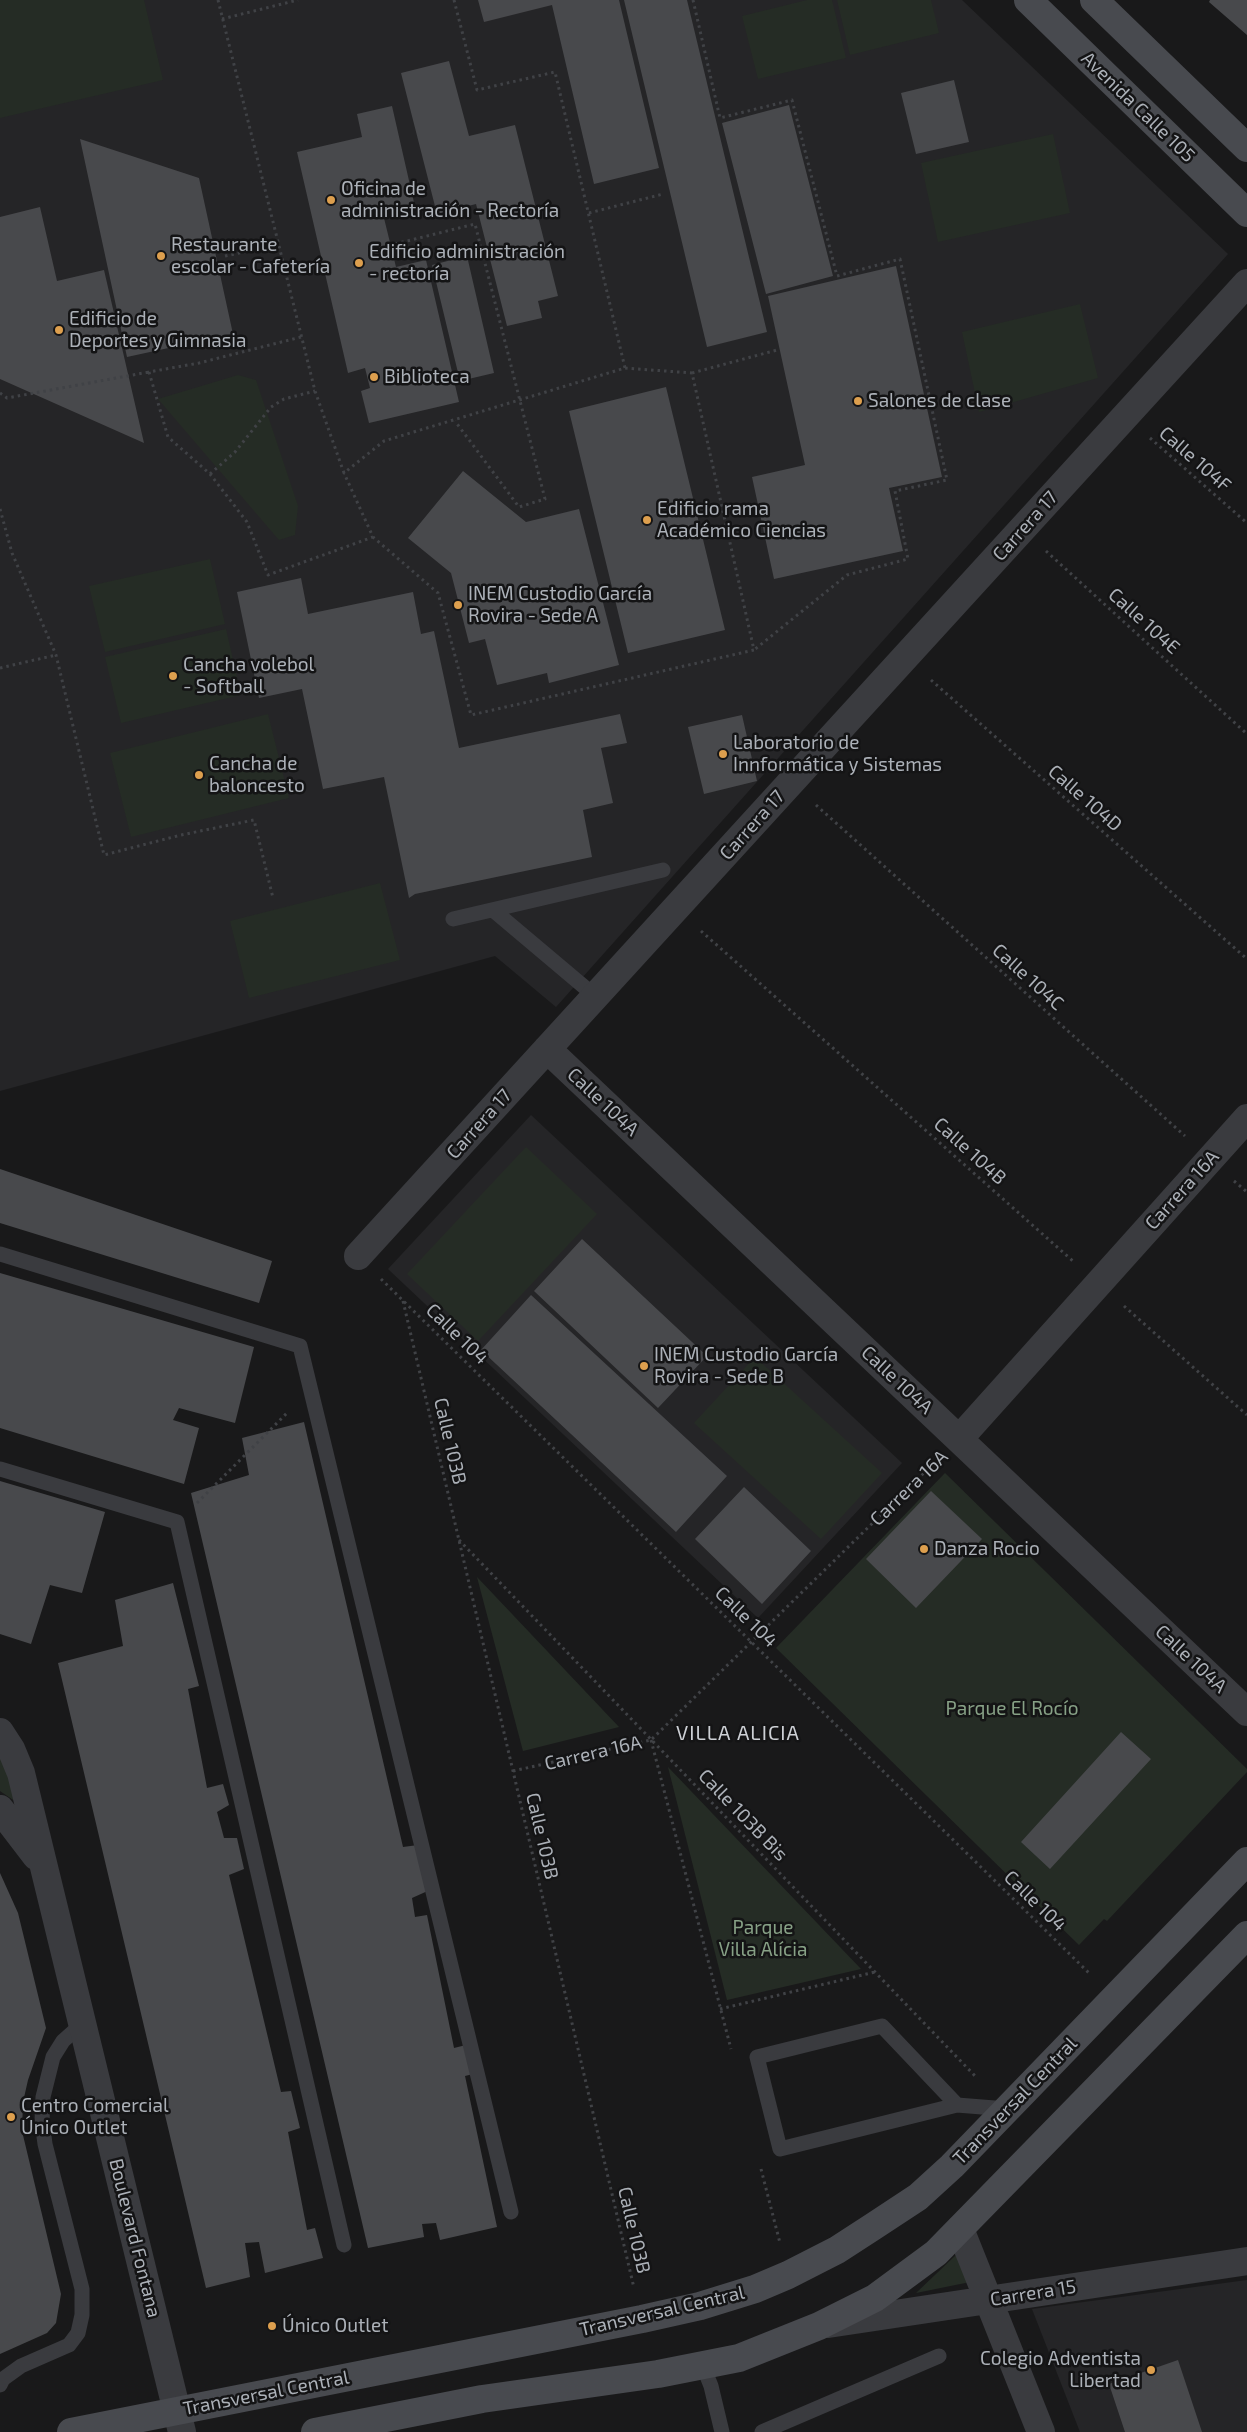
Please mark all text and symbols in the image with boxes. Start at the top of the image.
street label: Avenida Calle 105 [1076,47,1200,167]
place label: Oficina de administración - Rectoría [341,178,559,222]
marker: Oficina de administración - Rectoría [325,194,337,206]
place label: Restaurante escolar - Cafetería [171,234,330,278]
place label: Edificio administración - rectoría [369,241,565,285]
marker: Restaurante escolar - Cafetería [155,250,167,262]
marker: Edificio administración - rectoría [353,257,365,269]
place label: Edificio de Deportes y Gimnasia [69,308,246,352]
marker: Edificio de Deportes y Gimnasia [53,324,65,336]
place label: Biblioteca [384,366,470,388]
marker: Biblioteca [368,371,380,383]
place label: Salones de clase [868,390,1011,412]
marker: Salones de clase [852,395,864,407]
street label: Calle 104F [1154,422,1236,496]
street label: Carrera 17 [988,486,1062,566]
place label: Edificio rama Académico Ciencias [657,498,826,542]
marker: Edificio rama Académico Ciencias [641,514,653,526]
place label: INEM Custodio García Rovira - Sede A [468,583,652,627]
street label: Calle 104E [1104,583,1184,659]
marker: INEM Custodio García Rovira - Sede A [452,599,464,611]
place label: Cancha volebol - Softball [183,654,314,698]
marker: Cancha volebol - Softball [167,670,179,682]
place label: Laboratorio de Innformática y Sistemas [733,732,942,776]
marker: Laboratorio de Innformática y Sistemas [717,748,729,760]
place label: Cancha de baloncesto [209,753,305,797]
street label: Calle 104D [1043,760,1127,836]
marker: Cancha de baloncesto [193,769,205,781]
street label: Carrera 17 [715,785,789,865]
street label: Calle 104C [987,939,1069,1015]
street label: Calle 104A [562,1063,644,1141]
street label: Carrera 17 [442,1084,516,1164]
street label: Calle 104B [929,1113,1011,1189]
street label: Carrera 16A [1140,1146,1224,1234]
street label: Calle 104 [421,1299,493,1369]
street label: Calle 104A [856,1341,938,1419]
place label: INEM Custodio García Rovira - Sede B [654,1344,838,1388]
marker: INEM Custodio García Rovira - Sede B [638,1360,650,1372]
street label: Calle 103B [429,1395,471,1487]
street label: Carrera 16A [865,1445,953,1531]
place label: Danza Rocio [934,1538,1040,1560]
marker: Danza Rocio [918,1543,930,1555]
street label: Calle 104 [710,1582,782,1652]
street label: Calle 104A [1150,1620,1232,1698]
park label: Parque El Rocío [946,1698,1078,1720]
district label: VILLA ALICIA [675,1721,801,1745]
street label: Carrera 16A [542,1731,644,1775]
street label: Calle 103B Bis [694,1764,792,1866]
street label: Calle 103B [521,1790,563,1882]
street label: Calle 104 [999,1866,1071,1936]
park label: Parque Villa Alícia [719,1917,807,1961]
street label: Transversal Central [948,2032,1082,2170]
place label: Centro Comercial Único Outlet [21,2095,169,2139]
marker: Centro Comercial Único Outlet [5,2111,17,2123]
street label: Boulevard Fontana [104,2156,166,2320]
street label: Calle 103B [613,2184,655,2276]
street label: Carrera 15 [989,2275,1077,2311]
street label: Transversal Central [577,2281,747,2341]
place label: Único Outlet [282,2315,388,2337]
marker: Único Outlet [266,2320,278,2332]
place label: Colegio Adventista Libertad [980,2348,1141,2392]
marker: Colegio Adventista Libertad [1145,2364,1157,2376]
street label: Transversal Central [181,2366,351,2420]

